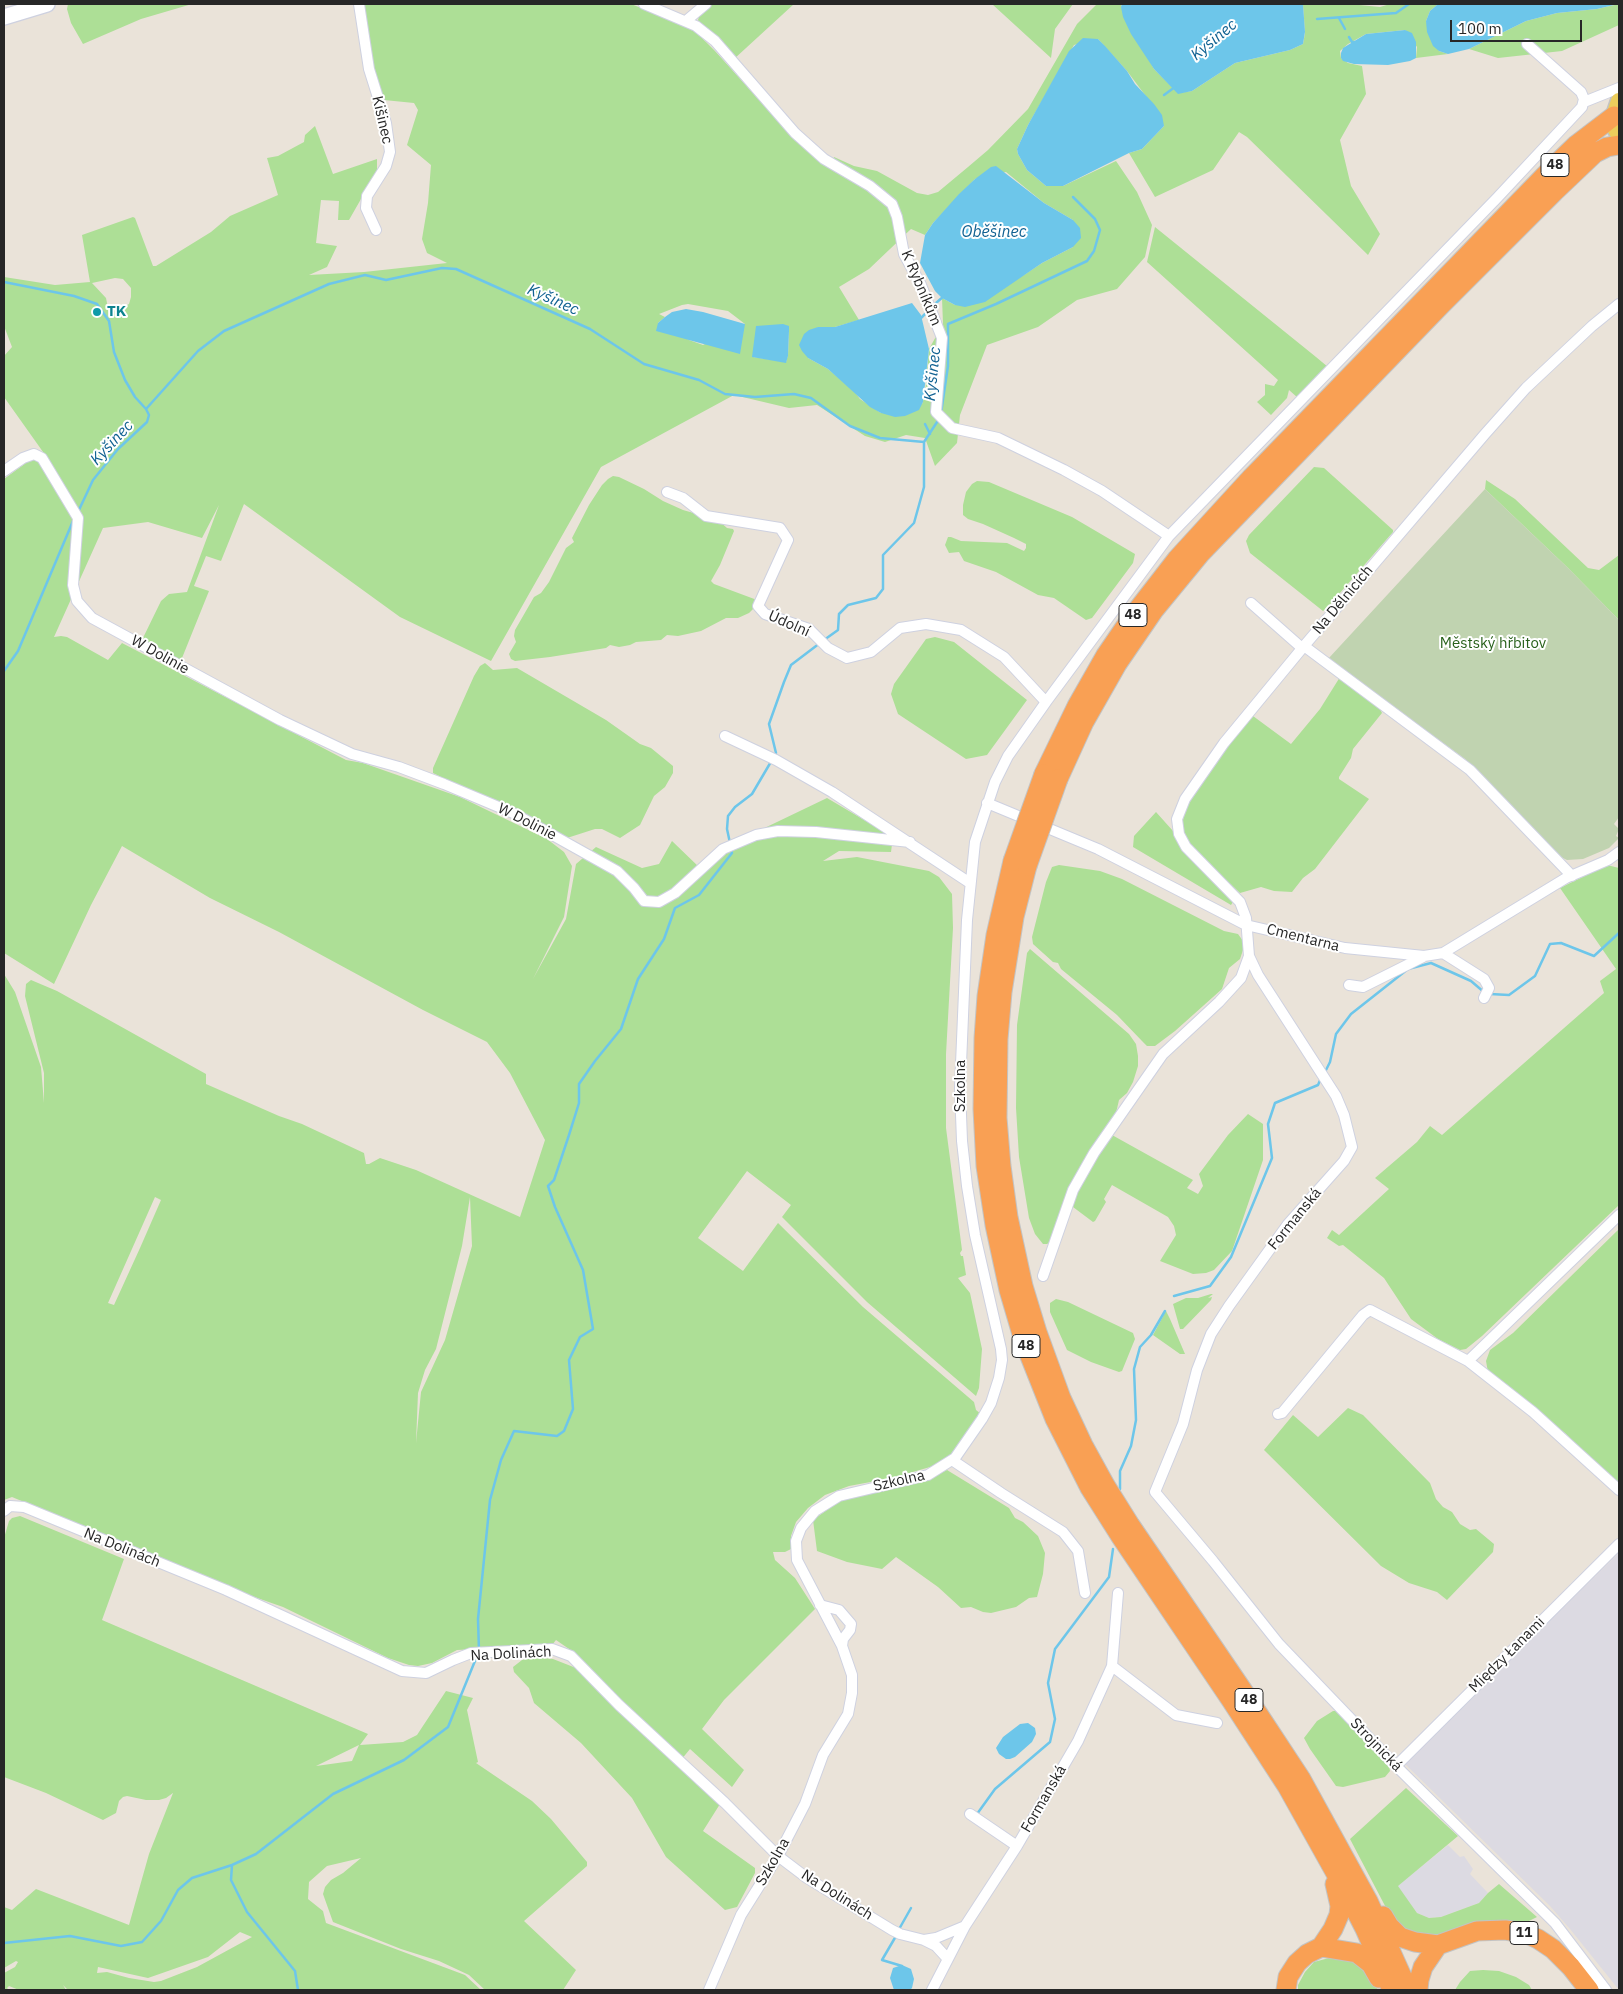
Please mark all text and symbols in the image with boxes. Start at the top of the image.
scale bar [1453,10,1586,42]
water label: Kyšinec [1187,15,1241,65]
text: 100 m [1458,19,1502,38]
street label: Kišinec [368,94,396,146]
road number: 48 [1541,154,1569,176]
water label: Oběšinec [962,222,1026,242]
street label: K Rybníkům [897,247,945,329]
water label: Kyšinec [524,280,582,320]
place label: TK [107,303,126,321]
marker: TK [91,306,103,318]
water label: Kyšinec [921,346,945,402]
water label: Kyšinec [86,417,138,469]
street label: Na Dělnicích [1309,562,1377,638]
road number: 48 [1119,604,1147,626]
street label: Údolní [765,607,813,641]
street label: W Dolinie [128,632,192,678]
park label: Městský hřbitov [1440,635,1546,653]
street label: W Dolinie [495,800,559,844]
street label: Cmentarna [1265,920,1341,956]
street label: Szkolna [952,1060,970,1112]
street label: Formanská [1265,1184,1325,1254]
road number: 48 [1012,1334,1040,1358]
street label: Szkolna [871,1466,927,1496]
street label: Na Dolinách [81,1524,163,1572]
street label: Między Łanami [1465,1613,1549,1697]
street label: Na Dolinách [470,1643,552,1665]
road number: 48 [1235,1688,1263,1712]
street label: Strojnická [1346,1715,1406,1775]
street label: Formanská [1018,1762,1070,1836]
street label: Szkolna [752,1835,794,1889]
street label: Na Dolinách [798,1866,876,1924]
road number: 11 [1510,1922,1538,1945]

